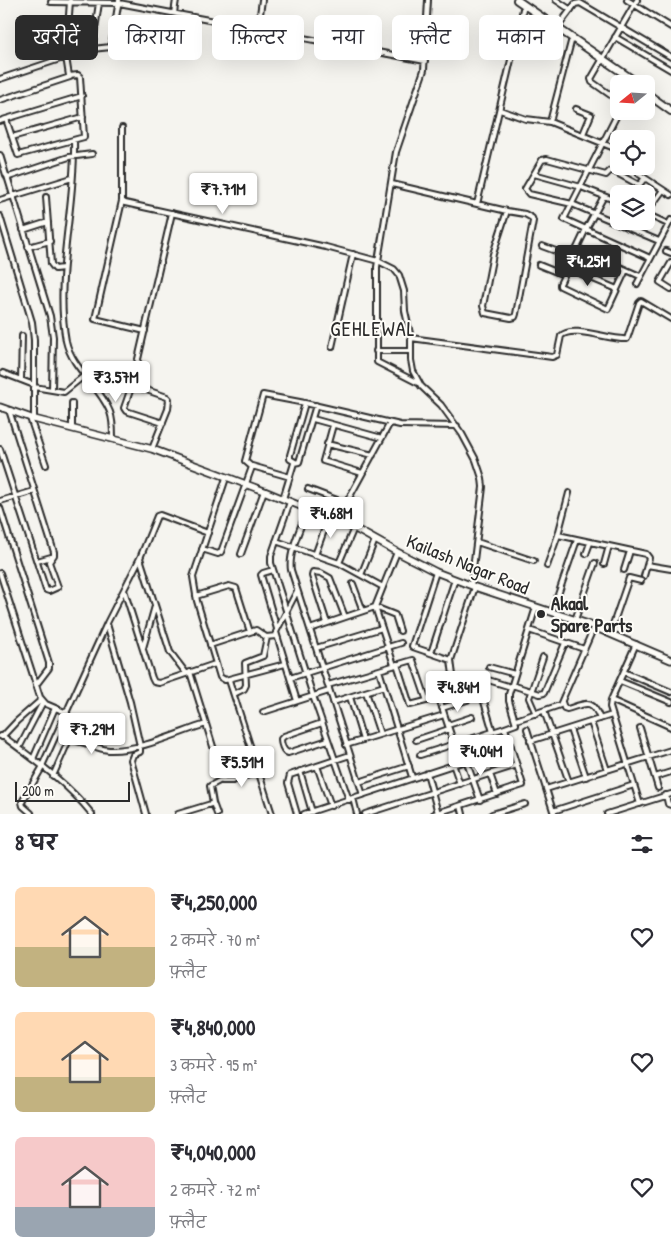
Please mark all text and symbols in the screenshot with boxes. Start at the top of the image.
chip: खरीदें [15,15,98,60]
chip: किराया [108,15,202,60]
chip: फ़िल्टर [212,15,304,60]
chip: नया [314,15,382,60]
chip: फ़्लैट [392,15,469,60]
chip: मकान [479,15,563,60]
north arrow [610,75,655,120]
map controls [610,75,655,230]
button: locate [610,130,655,175]
pin: ₹7.71M [182,172,264,215]
text: ₹7.71M [200,178,246,200]
button: layers [610,185,655,230]
pin: ₹4.25M [547,244,629,287]
text: ₹4.25M [566,250,610,272]
district label: GEHLEWAL [330,314,416,343]
pin: ₹3.57M [75,360,157,403]
text: ₹3.57M [93,366,139,388]
pin: ₹4.68M [290,496,372,539]
text: ₹4.68M [309,502,353,524]
street label: Kailash Nagar Road [403,528,534,601]
place label: Akaal Spare Parts [551,590,633,639]
marker: Akaal Spare Parts [535,608,547,620]
pin: ₹4.84M [417,670,499,713]
text: ₹4.84M [437,676,479,698]
pin: ₹7.29M [51,712,133,755]
text: ₹7.29M [69,718,115,740]
pin: ₹4.04M [440,734,522,777]
text: ₹4.04M [459,740,503,762]
pin: ₹5.51M [201,746,283,788]
text: ₹5.51M [220,751,264,773]
scale bar [15,779,130,802]
text: 200 m [22,781,54,800]
text: 8 घर [15,828,57,857]
icon: filters [628,830,656,858]
text: ₹4,250,000 [170,888,257,917]
icon: home [55,907,115,967]
icon: heart [628,923,656,951]
text: 2 कमरे · 70 m² [170,929,260,951]
text: फ़्लैट [170,961,206,983]
text: ₹4,840,000 [170,1013,255,1042]
icon: home [55,1032,115,1092]
icon: heart [628,1048,656,1076]
text: 3 कमरे · 95 m² [170,1054,257,1076]
text: फ़्लैट [170,1086,206,1108]
text: ₹4,040,000 [170,1138,256,1167]
icon: home [55,1157,115,1217]
icon: heart [628,1173,656,1201]
text: 2 कमरे · 72 m² [170,1179,260,1201]
text: फ़्लैट [170,1211,206,1233]

